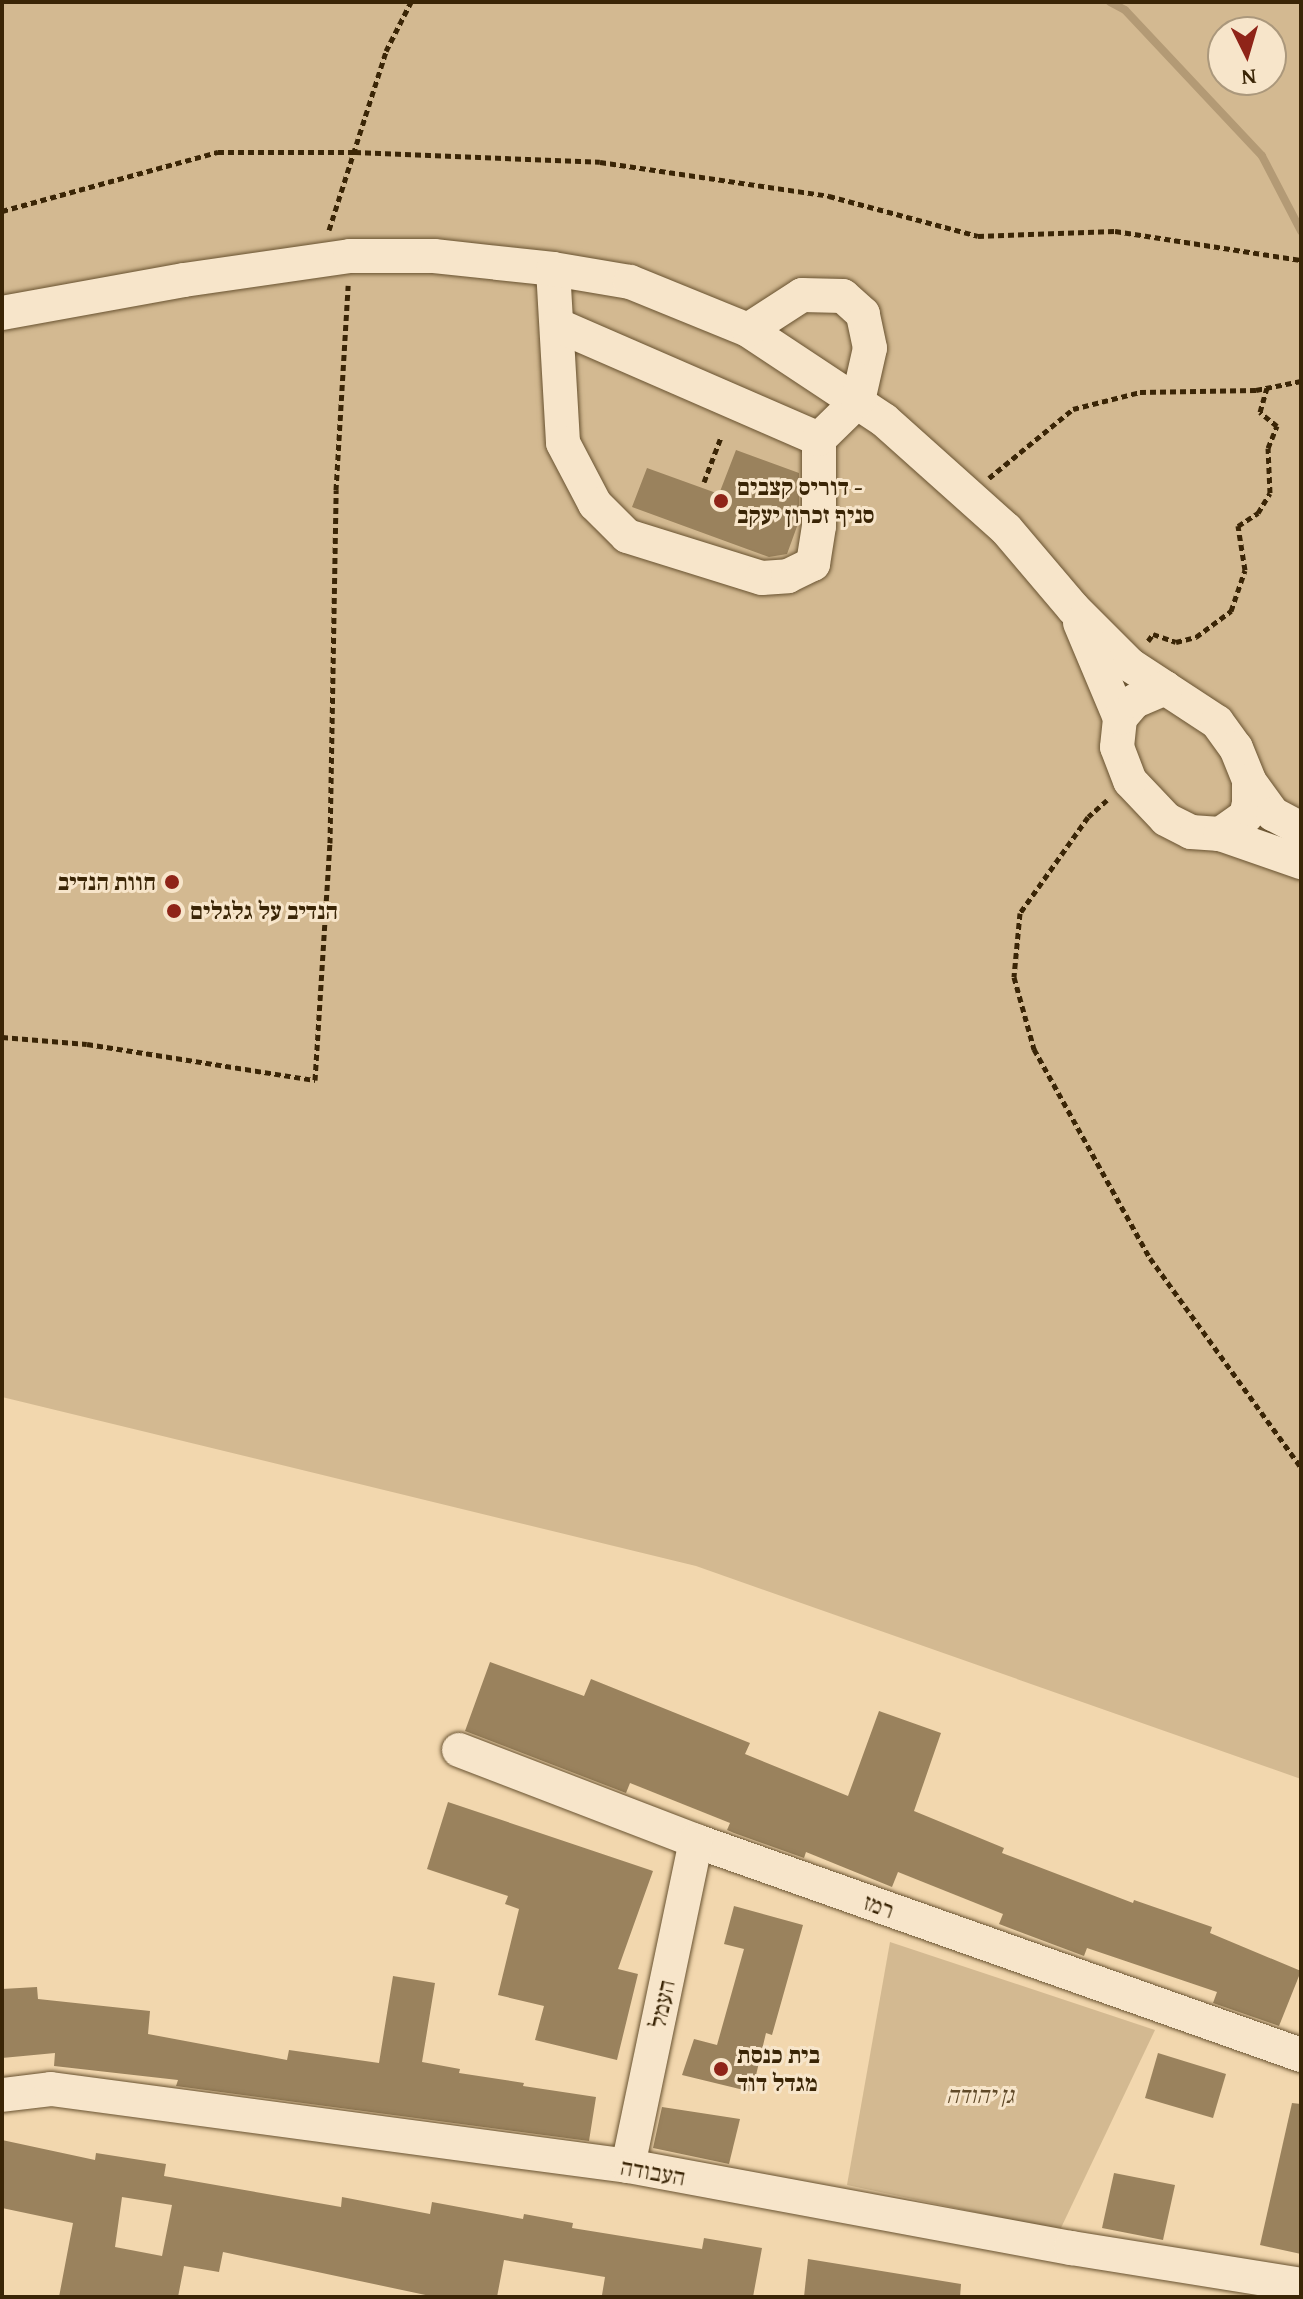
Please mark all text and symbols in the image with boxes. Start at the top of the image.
north arrow [1207,16,1287,96]
text: N [1240,61,1258,94]
place label: דוריס קצבים - סניף זכרון יעקב [737,473,875,529]
marker: דוריס קצבים - סניף זכרון יעקב [712,492,730,510]
place label: חוות הנדיב [58,868,156,896]
marker: חוות הנדיב [163,873,181,891]
place label: הנדיב על גלגלים [190,897,338,925]
marker: הנדיב על גלגלים [165,902,183,920]
street label: רמז [860,1887,898,1925]
street label: העמל [643,1977,681,2031]
place label: בית כנסת מגדל דוד [737,2041,820,2097]
marker: בית כנסת מגדל דוד [712,2060,730,2078]
park label: גן יהודה [946,2081,1014,2109]
street label: העבודה [618,2152,688,2192]

